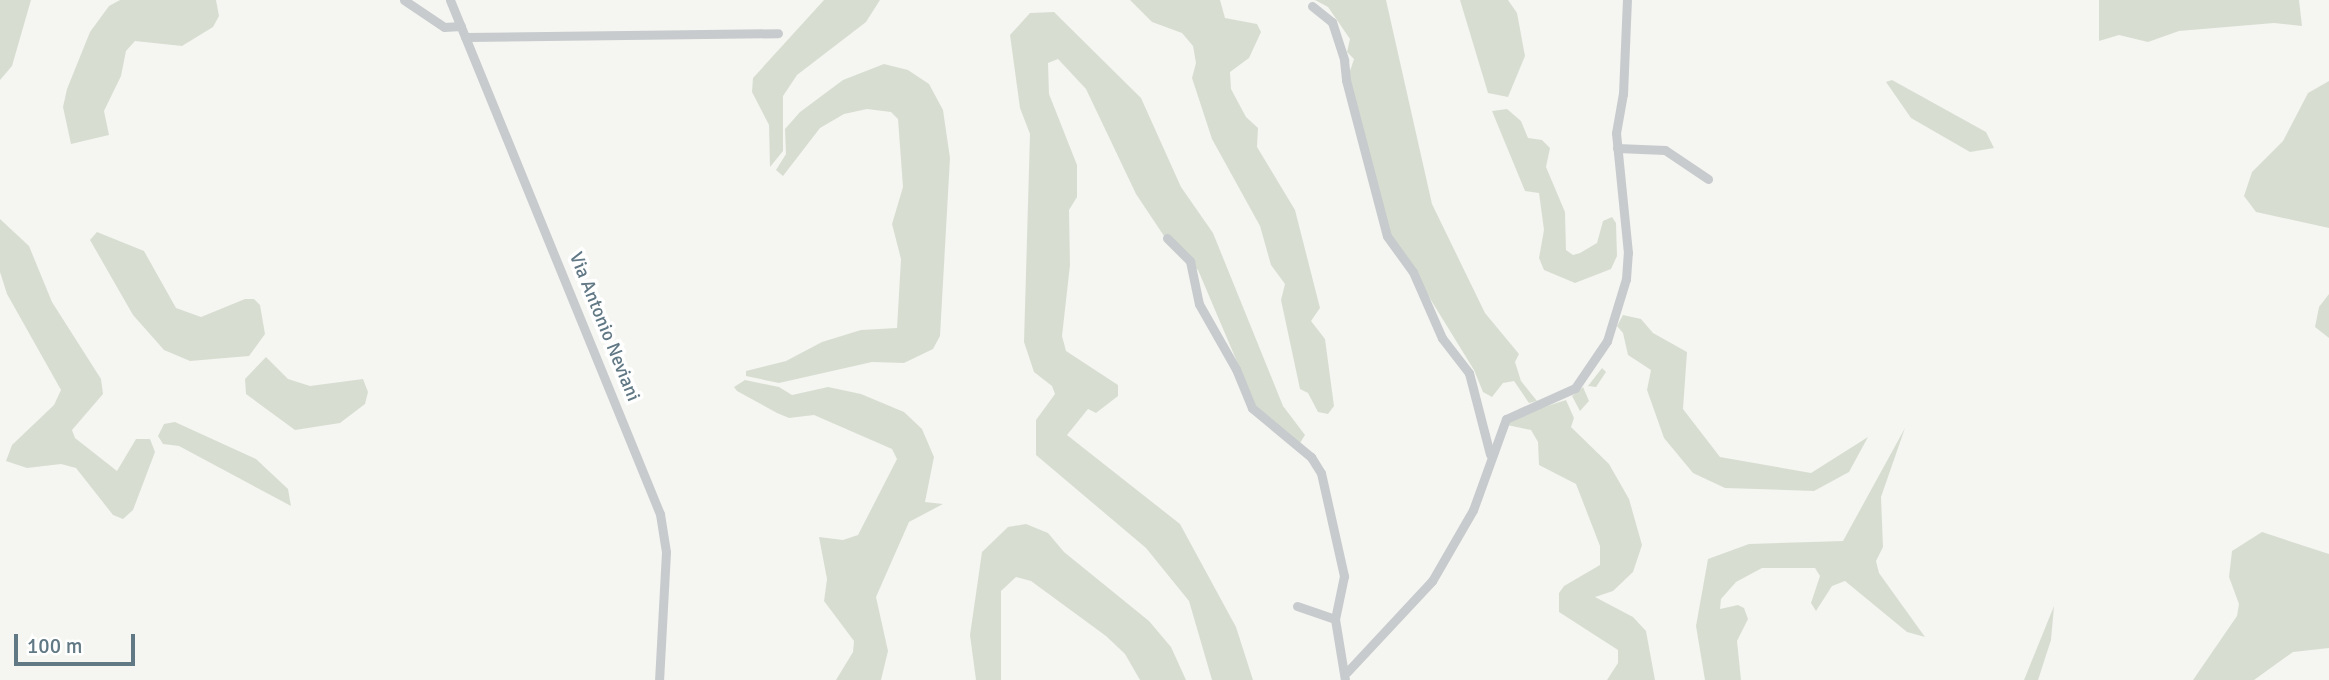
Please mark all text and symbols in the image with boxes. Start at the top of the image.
street label: Via Antonio Neviani [564,249,644,405]
scale bar [18,620,138,664]
text: 100 m [27,633,82,659]

